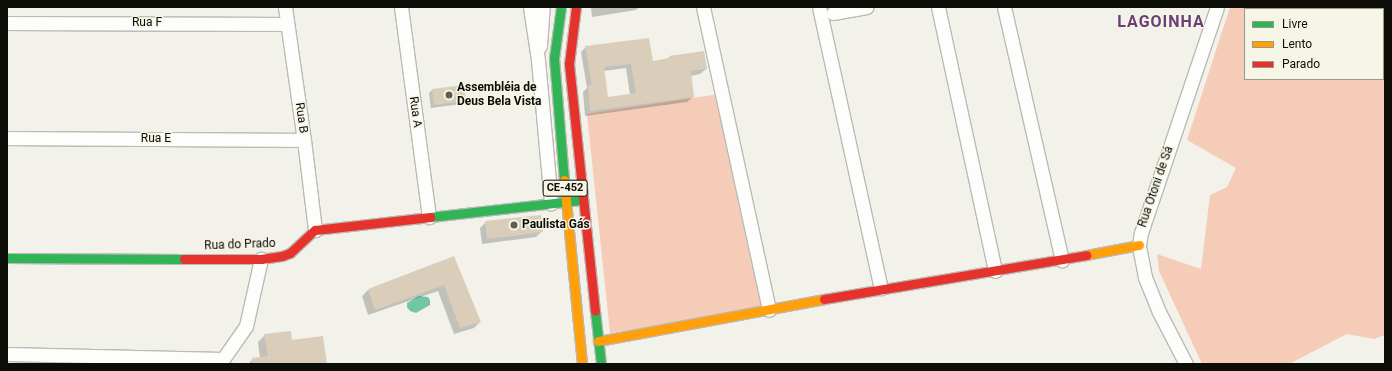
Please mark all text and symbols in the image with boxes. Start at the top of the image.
legend [1244,8,1384,80]
district label: LAGOINHA [1117,12,1205,32]
street label: Rua F [132,16,162,30]
text: Livre [1282,17,1308,31]
text: Lento [1282,37,1312,51]
text: Parado [1282,57,1320,71]
place label: Assembléia de Deus Bela Vista [457,81,542,109]
marker: Assembléia de Deus Bela Vista [444,90,454,100]
street label: Rua A [406,95,424,129]
street label: Rua B [292,102,310,134]
street label: Rua E [141,132,171,146]
street label: Rua Otoni de Sá [1135,145,1177,229]
road number: CE-452 [542,179,588,197]
place label: Paulista Gás [522,218,590,232]
marker: Paulista Gás [509,220,519,230]
street label: Rua do Prado [204,237,276,253]

